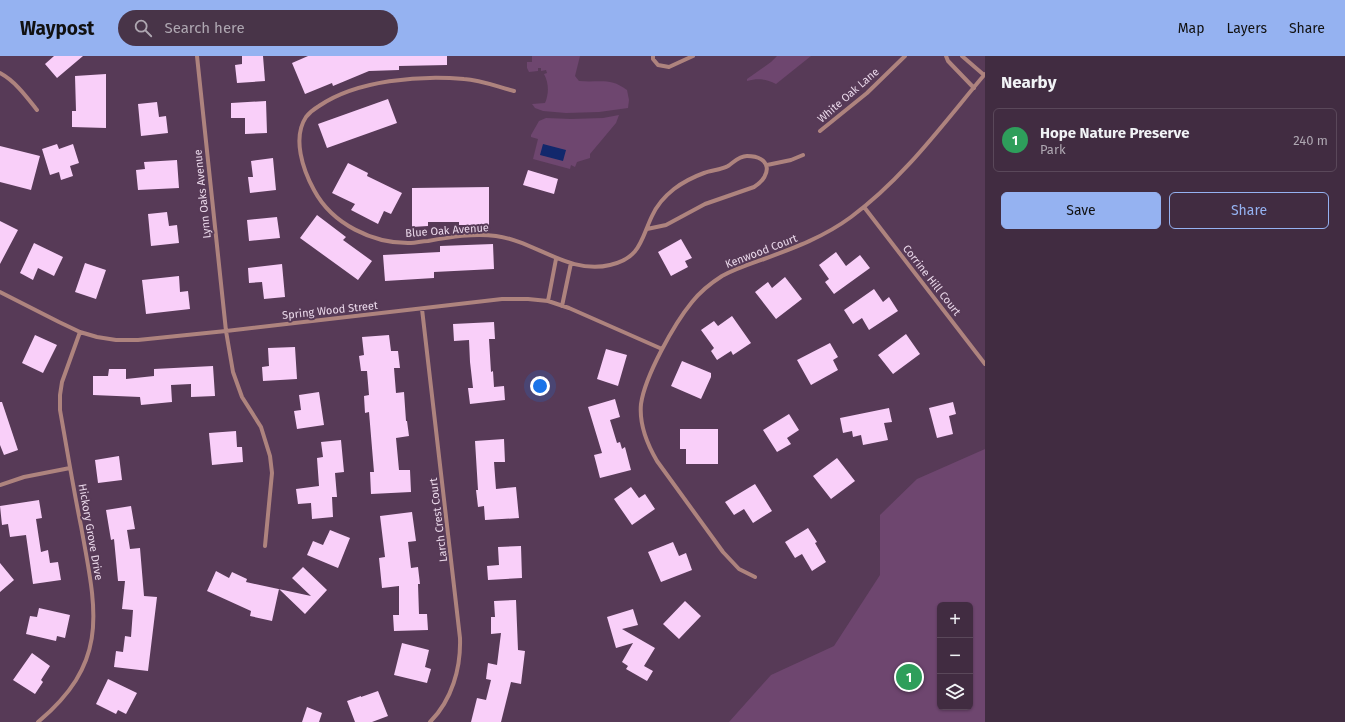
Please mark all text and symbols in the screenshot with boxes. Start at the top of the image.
search box [118,10,398,46]
text: Waypost [20,17,94,40]
icon: search [132,17,154,39]
text: Search here [164,19,245,37]
text: Map [1178,20,1204,37]
text: Layers [1226,20,1267,37]
text: Share [1289,20,1325,37]
street label: White Oak Lane [815,65,882,126]
text: Nearby [1001,72,1056,93]
text: Hope Nature Preserve [1040,124,1189,142]
text: 1 [1012,133,1018,148]
text: 240 m [1293,133,1328,148]
text: Park [1040,142,1066,157]
street label: Lynn Oaks Avenue [191,149,214,239]
button: Save [1001,192,1161,229]
button: Share [1169,192,1329,229]
street label: Blue Oak Avenue [405,221,489,240]
street label: Kenwood Court [723,232,799,271]
street label: Corrine Hill Court [900,242,963,318]
street label: Spring Wood Street [282,299,379,322]
your location [530,376,550,396]
street label: Larch Crest Court [427,477,450,563]
street label: Hickory Grove Drive [76,483,105,581]
map controls [937,602,973,710]
button: + [937,602,973,638]
button: − [937,638,973,674]
pin: 1 [896,662,922,692]
button: layers [937,674,973,710]

